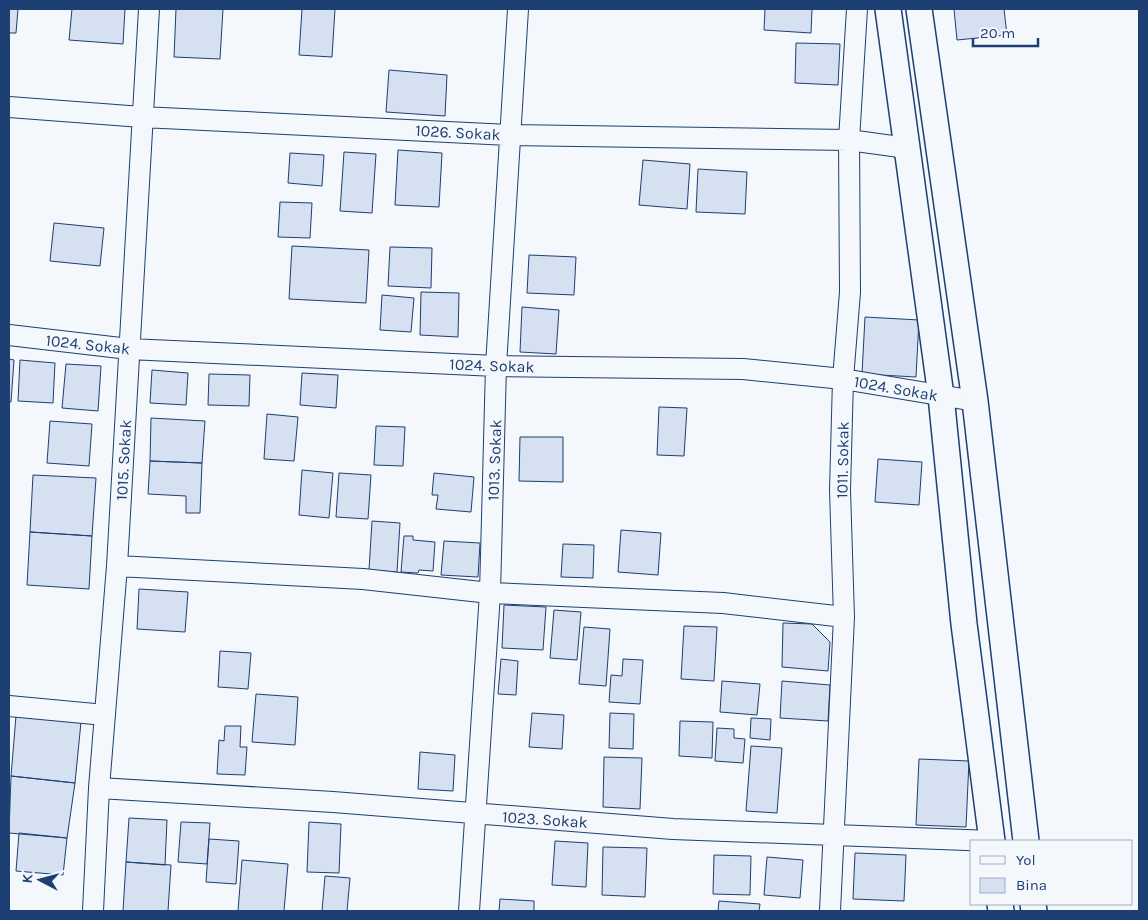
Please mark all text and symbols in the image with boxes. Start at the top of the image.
scale bar [973,15,1038,47]
text: 20 m [980,24,1015,42]
street label: 1026. Sokak [415,121,501,144]
street label: 1024. Sokak [45,331,131,358]
street label: 1024. Sokak [449,355,535,376]
street label: 1024. Sokak [852,372,939,405]
street label: 1015. Sokak [112,419,135,501]
street label: 1013. Sokak [484,419,505,501]
street label: 1011. Sokak [832,421,853,499]
street label: 1023. Sokak [502,807,588,832]
legend [970,840,1133,905]
text: Yol [1016,851,1036,869]
north arrow [15,855,65,905]
text: K [19,872,37,884]
text: Bina [1016,876,1047,894]

